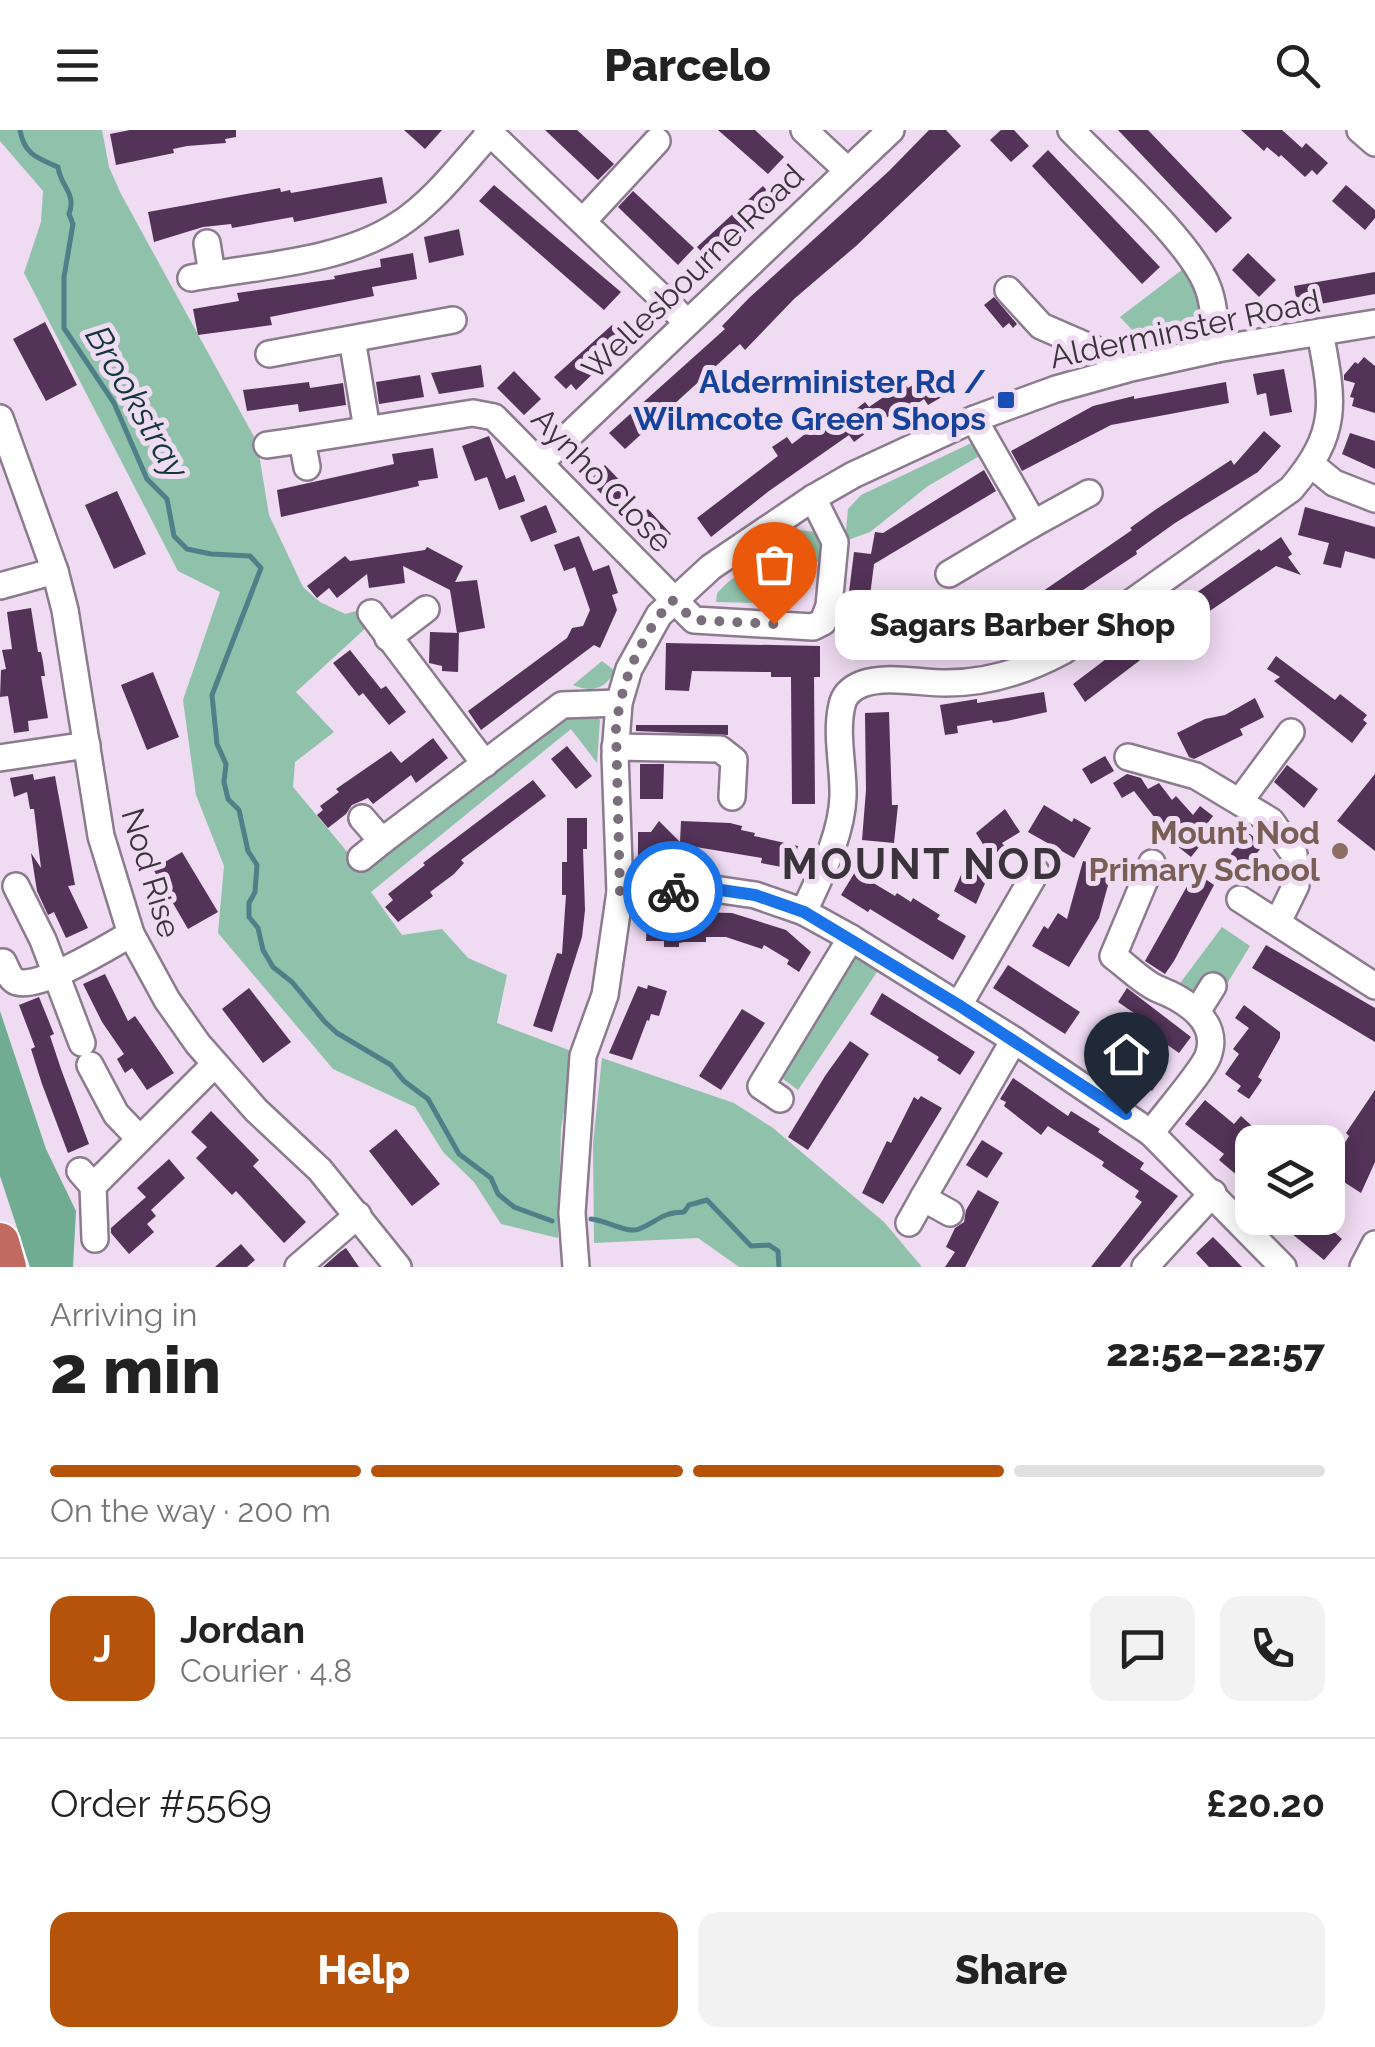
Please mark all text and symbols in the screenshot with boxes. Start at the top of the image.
icon: menu [50,38,105,93]
icon: search [1270,38,1325,93]
text: Parcelo [604,39,771,92]
street label: Wellesbourne Road [574,157,811,387]
street label: Alderminster Road [1046,282,1323,375]
water label: Brookstray [77,318,198,486]
place label: Alderminister Rd / Wilmcote Green Shops [633,363,986,437]
marker: Alderminister Rd / Wilmcote Green Shops [995,389,1017,411]
street label: Aynho Close [524,400,680,560]
pin [732,522,817,625]
icon: bag [747,537,802,592]
callout: Sagars Barber Shop [834,589,1209,659]
text: Sagars Barber Shop [870,606,1175,643]
street label: Nod Rise [114,804,189,942]
place label: Mount Nod Primary School [1089,814,1321,888]
district label: MOUNT NOD [782,840,1064,889]
marker: Mount Nod Primary School [1329,840,1351,862]
courier [623,841,723,941]
icon: bike [646,864,701,919]
pin [1084,1012,1169,1115]
icon: home [1099,1027,1154,1082]
map controls [1235,1125,1345,1235]
button: layers [1235,1125,1345,1235]
text: Arriving in [50,1296,197,1333]
text: 22:52–22:57 [1106,1330,1325,1375]
text: 2 min [50,1332,221,1408]
text: On the way · 200 m [50,1492,331,1529]
button: chat [1090,1596,1195,1701]
button: phone [1220,1596,1325,1701]
text: Jordan [180,1607,305,1652]
text: J [93,1626,112,1671]
text: Courier · 4.8 [180,1652,352,1689]
text: Order #5569 [50,1781,272,1826]
text: £20.20 [1206,1781,1325,1826]
button: Help [50,1912,678,2027]
button: Share [698,1912,1325,2027]

